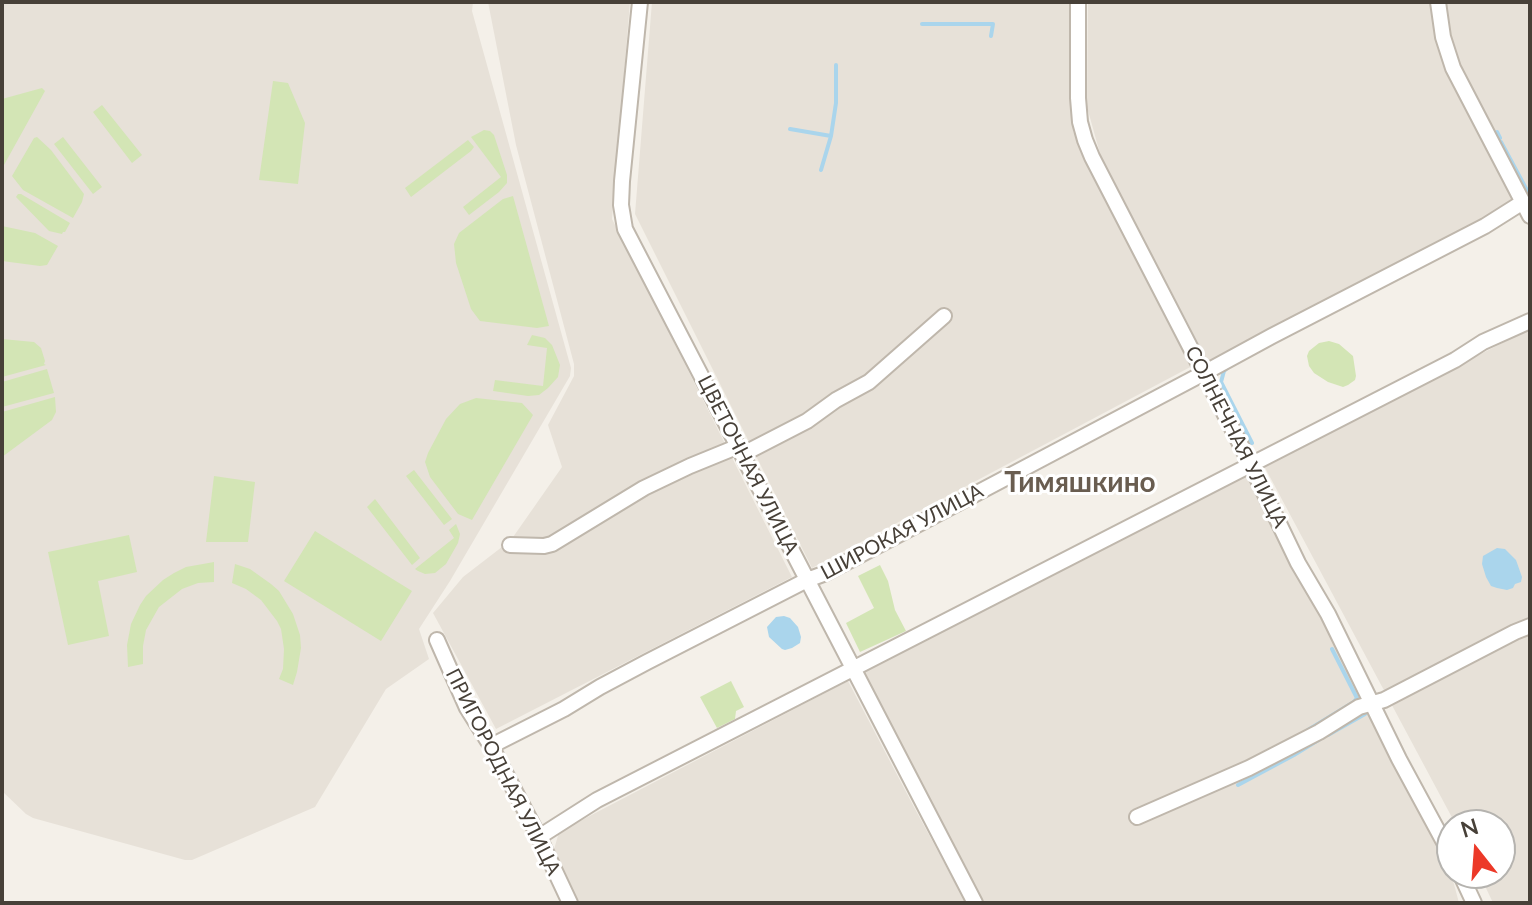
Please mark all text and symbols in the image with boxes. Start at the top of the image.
street label: СОЛНЕЧНАЯ УЛИЦА [1180,342,1292,532]
street label: ЦВЕТОЧНАЯ УЛИЦА [692,371,804,559]
district label: Тимяшкино [1004,466,1156,500]
street label: ШИРОКАЯ УЛИЦА [817,479,987,585]
street label: ПРИГОРОДНАЯ УЛИЦА [440,665,566,879]
north arrow [1436,809,1516,889]
text: N [1457,812,1481,843]

